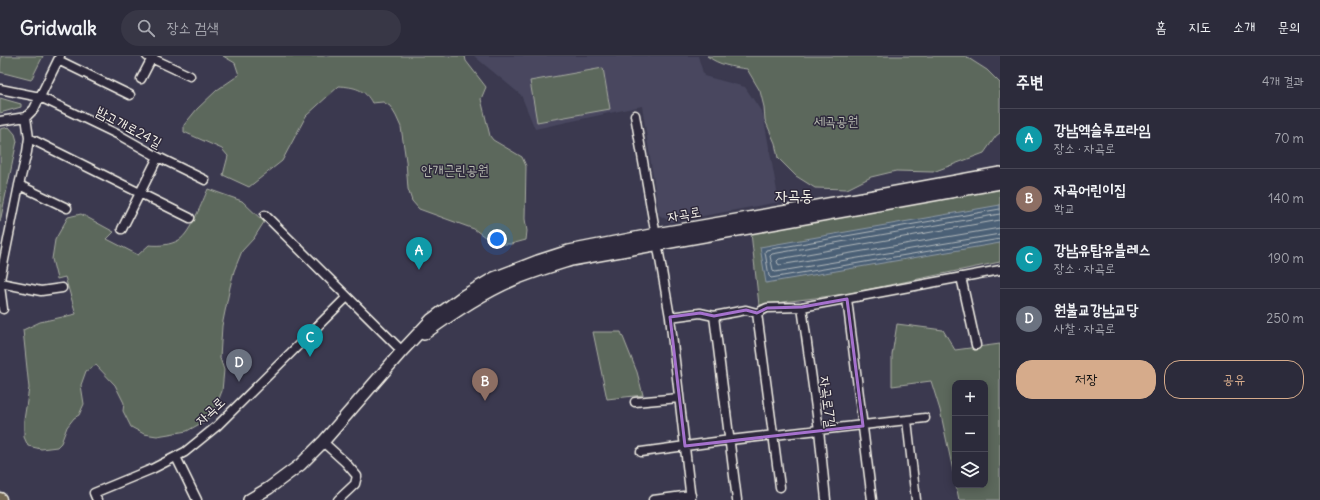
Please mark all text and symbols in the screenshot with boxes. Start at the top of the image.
search box [121,10,401,46]
text: Gridwalk [20,16,97,40]
icon: search [135,17,157,39]
text: 장소 검색 [167,18,219,37]
text: 홈 [1155,18,1166,36]
text: 지도 [1188,18,1211,36]
text: 소개 [1233,18,1255,36]
text: 문의 [1277,18,1300,36]
text: 주변 [1016,71,1043,93]
text: 4개 결과 [1262,73,1304,90]
street label: 밤고개로24길 [93,102,166,152]
park label: 세곡공원 [813,112,859,130]
text: 강남엑슬루프라임 [1054,120,1151,139]
text: A [1025,130,1033,147]
text: 70 m [1275,130,1304,147]
text: 장소 · 자곡로 [1054,140,1115,157]
park label: 안개근린공원 [421,161,489,179]
text: 자곡어린이집 [1054,180,1126,199]
district label: 자곡동 [775,185,813,205]
text: B [1025,190,1033,207]
text: 140 m [1268,190,1304,207]
text: 학교 [1054,200,1075,217]
street label: 자곡로 [666,202,702,226]
your location [487,229,507,249]
pin: A [406,237,432,270]
text: 강남유탑유블레스 [1054,240,1151,259]
text: C [1025,250,1033,267]
text: 190 m [1268,250,1304,267]
text: 장소 · 자곡로 [1054,260,1115,277]
text: 원불교강남교당 [1054,300,1139,319]
text: D [1024,310,1034,327]
text: 250 m [1266,310,1304,327]
text: 사찰 · 자곡로 [1054,320,1115,337]
pin: C [297,324,323,357]
pin: D [226,349,252,382]
button: 저장 [1016,360,1156,399]
button: 공유 [1164,360,1304,399]
pin: B [472,368,498,401]
street label: 자곡로7길 [816,375,840,430]
map controls [952,380,988,488]
button: + [952,380,988,416]
street label: 자곡로 [192,393,228,429]
button: − [952,416,988,452]
button: layers [952,452,988,488]

